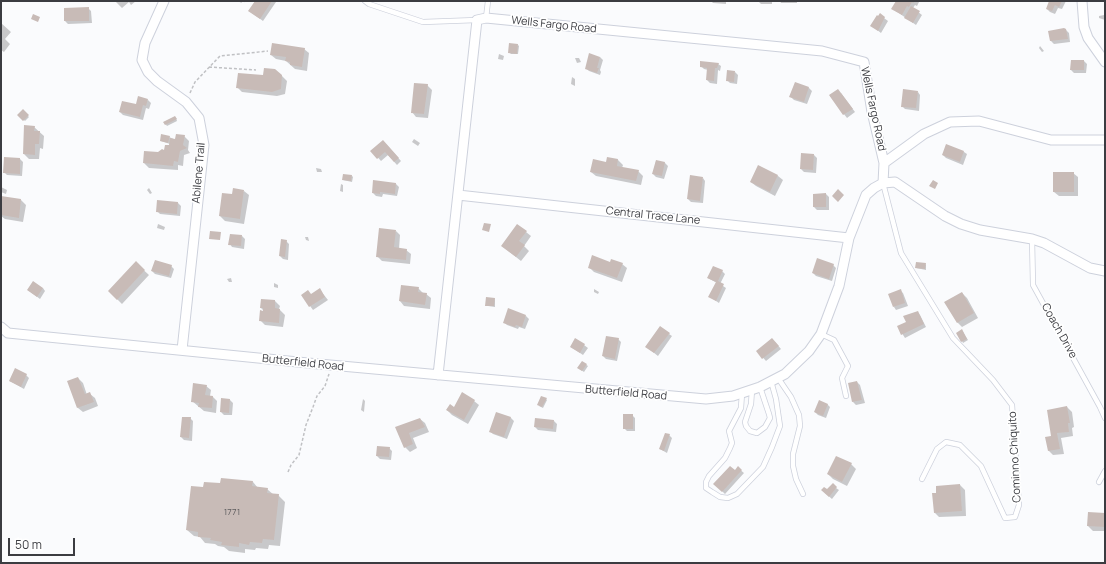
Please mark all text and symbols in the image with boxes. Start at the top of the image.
street label: Wells Fargo Road [511,14,597,36]
street label: Wells Fargo Road [858,66,888,152]
street label: Abilene Trail [190,142,208,204]
street label: Central Trace Lane [605,204,701,228]
street label: Coach Drive [1038,301,1080,361]
street label: Butterfield Road [261,352,345,374]
street label: Butterfield Road [584,383,668,403]
street label: Cominno Chiquito [1006,411,1024,503]
house number: 1771 [224,507,240,517]
scale bar [10,530,77,556]
text: 50 m [15,536,42,553]

